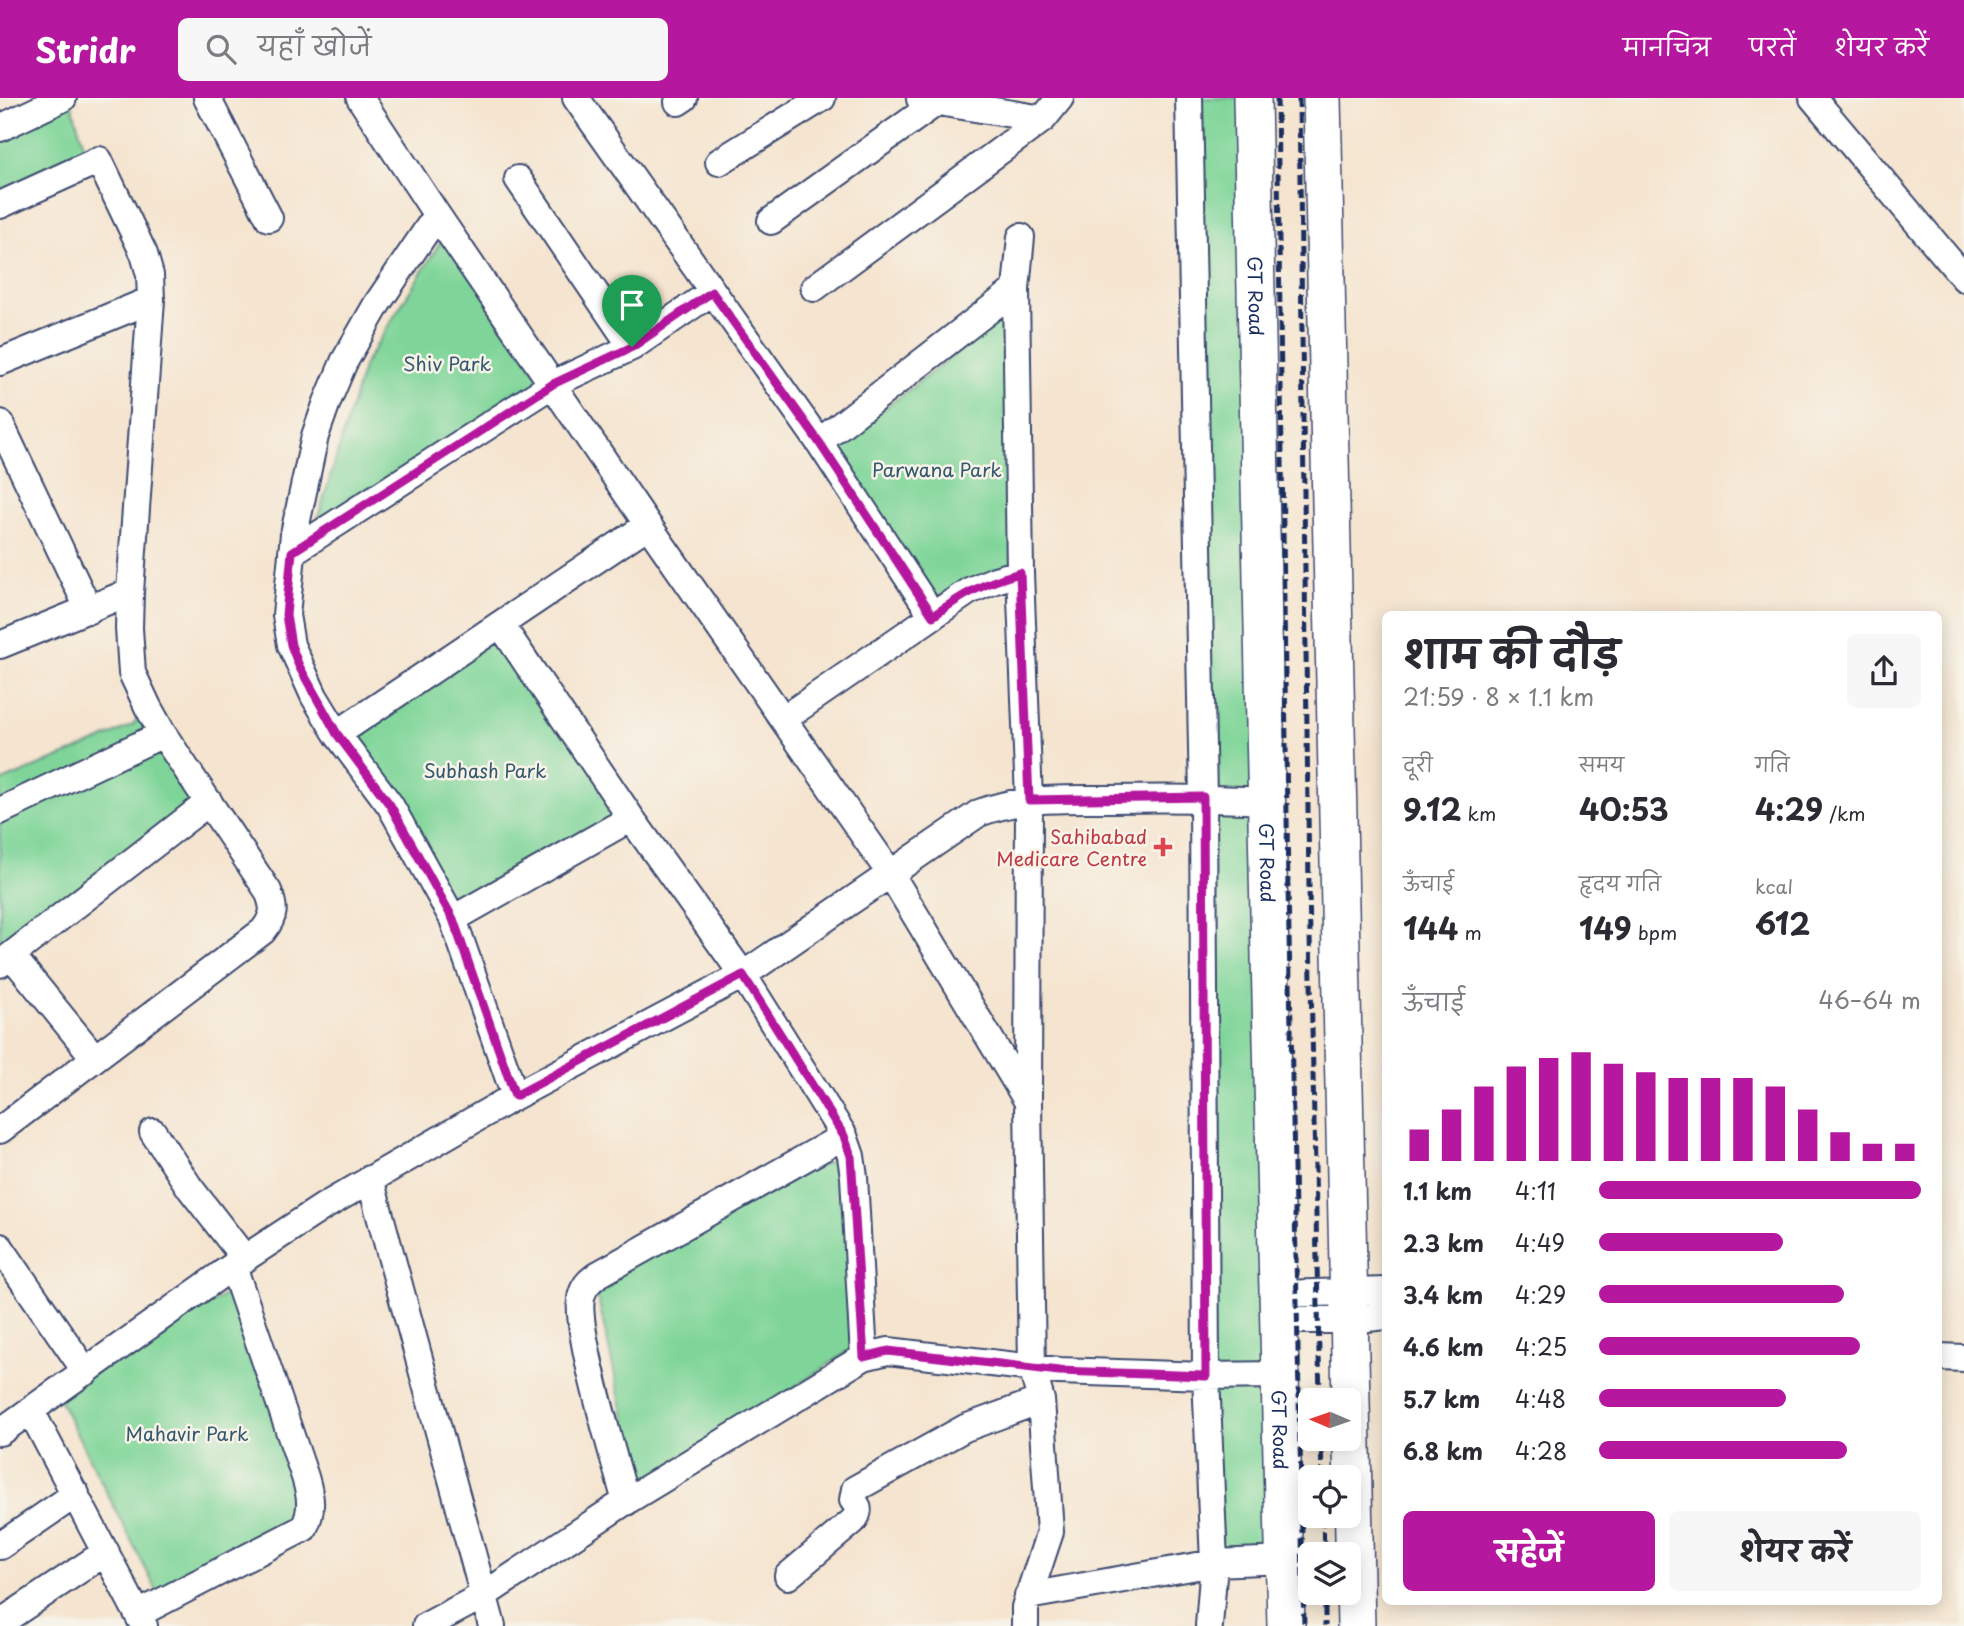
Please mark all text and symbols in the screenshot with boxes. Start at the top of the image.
search box [178,18,668,81]
text: Stridr [35,24,136,74]
text: यहाँ खोजें [258,26,371,65]
text: मानचित्र [1623,28,1711,64]
text: परतें [1749,28,1796,64]
text: शेयर करें [1834,28,1929,64]
icon: search [202,30,240,68]
street label: GT Road [1242,256,1271,336]
pin [602,275,662,347]
icon: arrive [613,286,651,324]
park label: Shiv Park [403,349,491,377]
park label: Parwana Park [872,455,1002,483]
text: शाम की दौड़ [1403,624,1620,681]
button: share [1847,634,1921,708]
text: 21:59 · 8 × 1.1 km [1403,679,1594,714]
text: दूरी [1403,750,1433,778]
text: समय [1579,750,1624,778]
text: गति [1755,750,1790,778]
park label: Subhash Park [423,756,547,784]
text: 9.12 [1403,786,1461,831]
text: 40:53 [1579,786,1669,831]
text: 4:29 [1755,786,1823,831]
text: km [1461,799,1496,827]
text: /km [1823,799,1866,827]
place label: Sahibabad Medicare Centre [996,822,1147,872]
street label: GT Road [1253,823,1283,903]
marker: Sahibabad Medicare Centre [1153,837,1173,857]
text: ऊँचाई [1403,869,1454,897]
text: हृदय गति [1579,869,1661,897]
text: kcal [1755,872,1793,900]
text: 612 [1755,900,1810,945]
text: 144 [1403,905,1458,950]
text: 149 [1579,905,1632,950]
text: m [1458,918,1482,946]
text: bpm [1632,918,1677,946]
text: 46–64 m [1819,982,1921,1017]
text: ऊँचाई [1403,984,1465,1019]
text: 1.1 km [1403,1173,1472,1208]
text: 4:11 [1515,1173,1556,1208]
text: 2.3 km [1403,1225,1484,1260]
text: 4:49 [1515,1225,1565,1260]
text: 3.4 km [1403,1277,1483,1312]
text: 4:29 [1515,1277,1566,1312]
text: 4.6 km [1403,1329,1484,1364]
text: 4:25 [1515,1329,1567,1364]
text: 5.7 km [1403,1381,1480,1416]
text: 4:48 [1515,1381,1566,1416]
north arrow [1298,1388,1362,1451]
map controls [1298,1388,1361,1605]
street label: GT Road [1266,1389,1296,1470]
park label: Mahavir Park [126,1419,249,1447]
text: 6.8 km [1403,1433,1483,1468]
text: 4:28 [1515,1433,1567,1468]
button: locate [1298,1465,1361,1528]
button: सहेजें [1403,1511,1655,1591]
button: शेयर करें [1669,1511,1921,1591]
button: layers [1298,1542,1361,1605]

